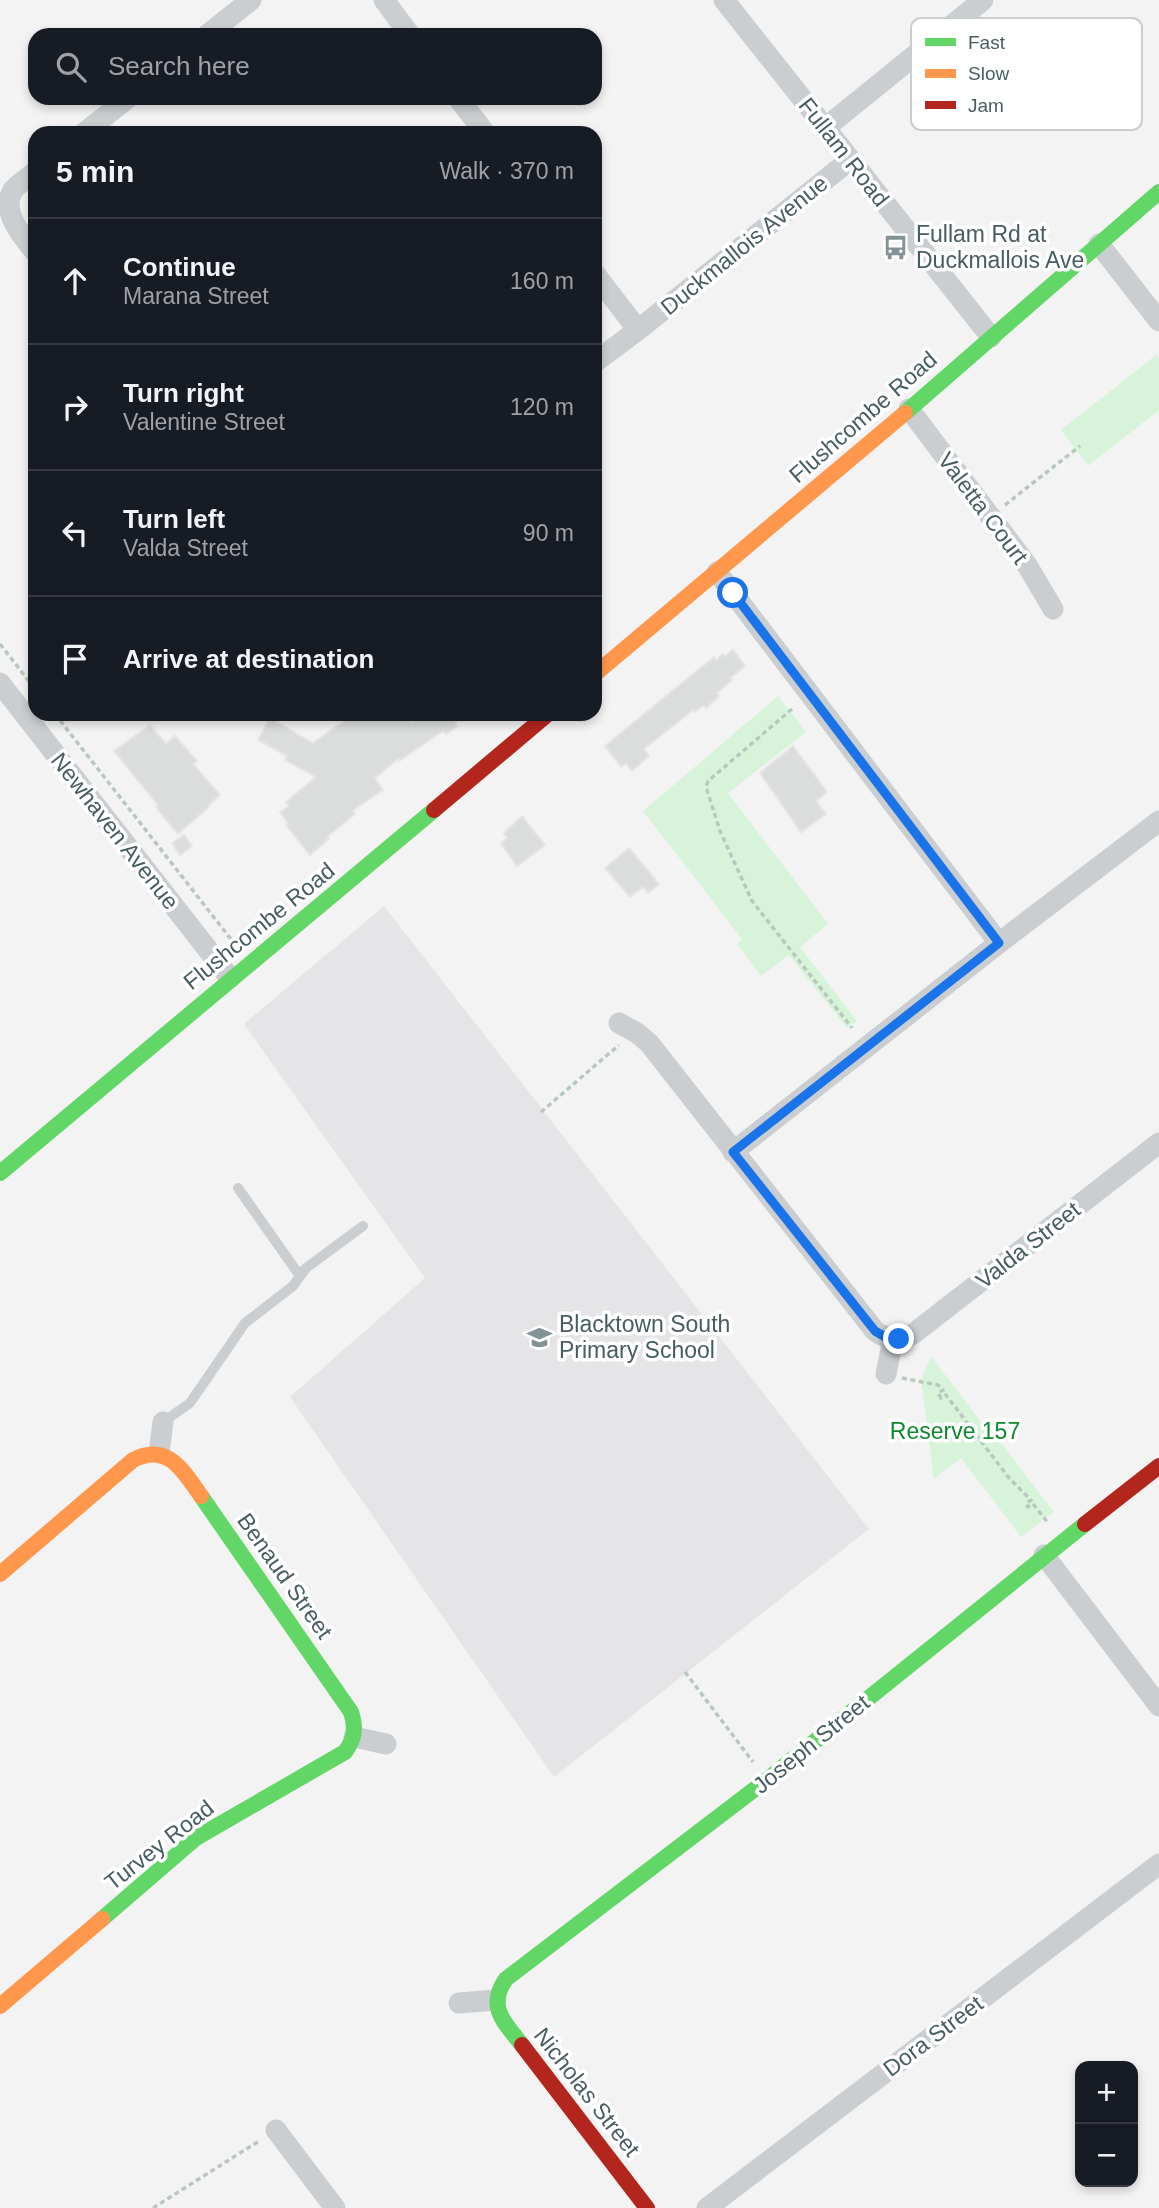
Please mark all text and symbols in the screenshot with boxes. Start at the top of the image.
legend [911,18,1142,130]
search box [28,28,602,105]
text: Fast [968,32,1006,53]
icon: search [52,48,90,86]
text: Search here [108,51,250,81]
text: Slow [968,63,1009,84]
street label: Fullam Road [794,93,894,211]
text: Jam [968,95,1004,116]
text: 5 min [56,155,134,188]
text: Walk · 370 m [439,158,574,184]
street label: Duckmallois Avenue [656,170,832,320]
place label: Fullam Rd at Duckmallois Ave [916,221,1084,273]
bus stop icon: Fullam Rd at Duckmallois Ave [882,233,910,261]
text: Continue [123,252,236,282]
icon: ahead [56,262,94,300]
text: 160 m [510,268,574,294]
text: Marana Street [123,283,269,309]
street label: Flushcombe Road [784,346,942,488]
text: Turn right [123,378,244,408]
icon: right [56,388,94,426]
text: 120 m [510,394,574,420]
text: Valentine Street [123,409,285,435]
street label: Valetta Court [933,447,1034,569]
text: Turn left [123,504,225,534]
icon: left [56,514,94,552]
text: 90 m [523,520,574,546]
text: Valda Street [123,535,248,561]
route start [717,577,748,608]
icon: arrive [56,640,94,678]
text: Arrive at destination [123,644,374,674]
street label: Newhaven Avenue [46,748,184,914]
street label: Flushcombe Road [178,857,340,995]
street label: Valda Street [971,1196,1086,1294]
place label: Blacktown South Primary School [559,1311,730,1363]
school or university icon: Blacktown South Primary School [525,1323,553,1351]
route end [883,1323,914,1354]
park label: Reserve 157 [890,1418,1020,1444]
street label: Benaud Street [232,1508,338,1644]
street label: Joseph Street [748,1689,875,1799]
street label: Turvey Road [99,1794,219,1896]
street label: Dora Street [878,1990,988,2082]
street label: Nicholas Street [529,2023,646,2162]
map controls [1075,2061,1138,2187]
button: + [1075,2061,1138,2124]
button: − [1075,2124,1138,2187]

